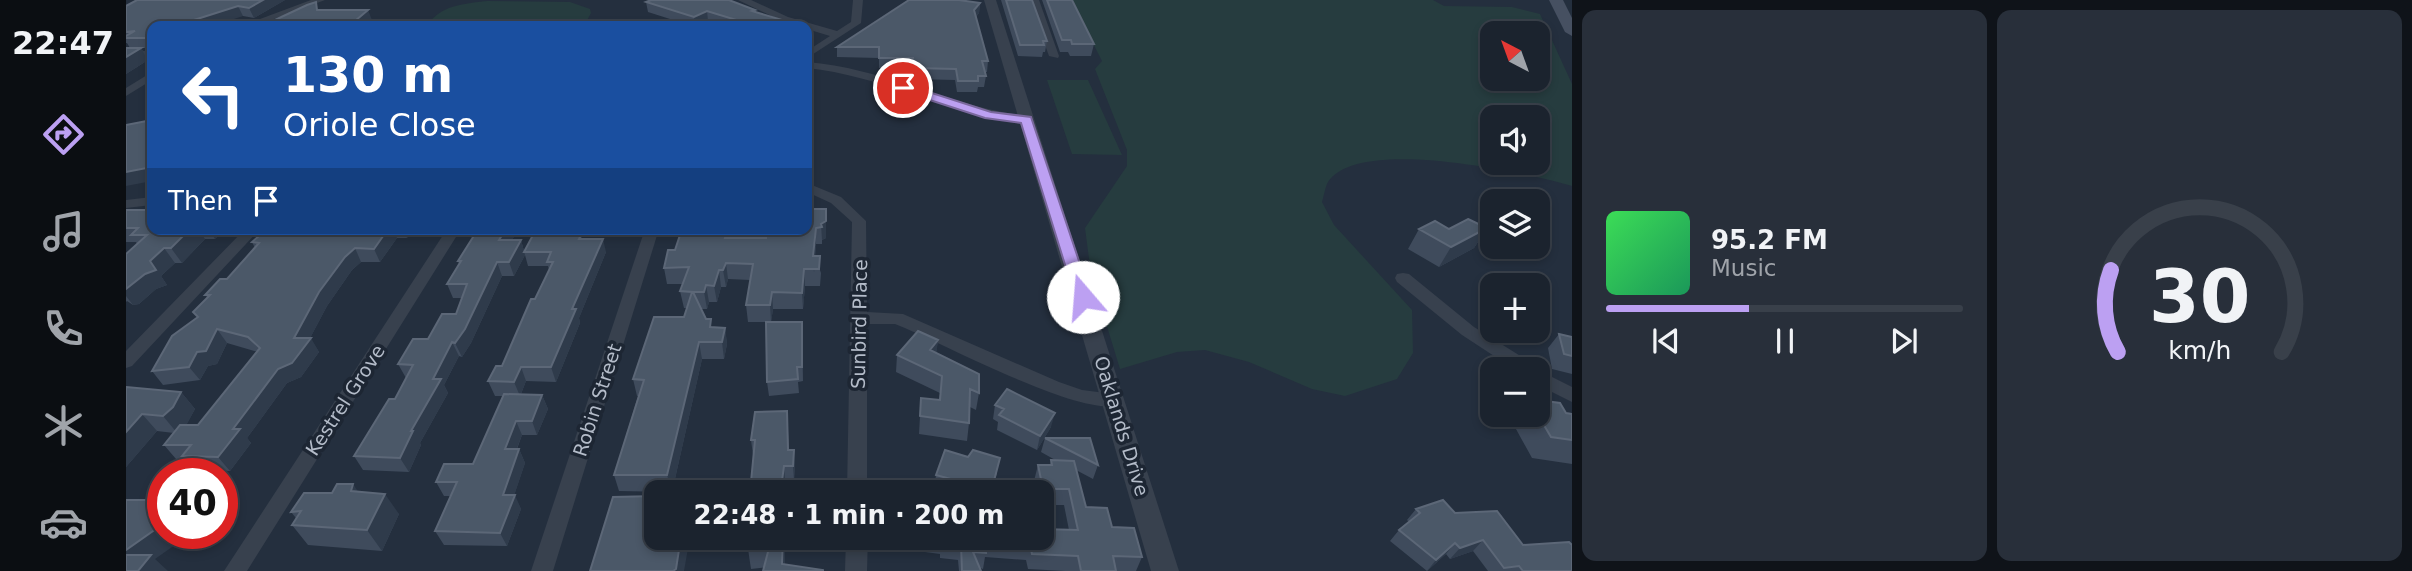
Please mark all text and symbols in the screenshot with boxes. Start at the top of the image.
north arrow [1480,21,1550,91]
map controls [1480,21,1550,427]
text: 22:47 [12,24,114,62]
text: 130 m [283,47,453,104]
icon: left [168,49,259,140]
pin [873,58,933,118]
icon: arrive [884,69,922,107]
button: sound [1480,105,1550,175]
text: Oriole Close [283,106,476,144]
icon: directions [39,110,88,159]
icon: arrive [247,182,285,220]
text: Then [168,186,233,216]
button: layers [1480,189,1550,259]
icon: music [39,207,88,256]
text: 95.2 FM [1711,225,1828,255]
text: 30 [2149,254,2250,339]
text: Music [1711,255,1776,281]
street label: Sunbird Place [847,259,871,389]
position arrow [1046,260,1120,334]
button: + [1480,273,1550,343]
icon: phone [39,304,88,353]
icon: previous [1647,322,1685,360]
icon: pause [1766,322,1804,360]
icon: next [1885,322,1923,360]
text: km/h [2168,335,2231,364]
street label: Kestrel Grove [301,340,389,460]
street label: Robin Street [568,341,626,459]
street label: Oaklands Drive [1090,353,1154,499]
button: − [1480,357,1550,427]
icon: climate [39,401,88,450]
speed limit sign: 40 [147,458,238,549]
icon: car [39,498,88,547]
text: 22:48 · 1 min · 200 m [694,500,1004,530]

